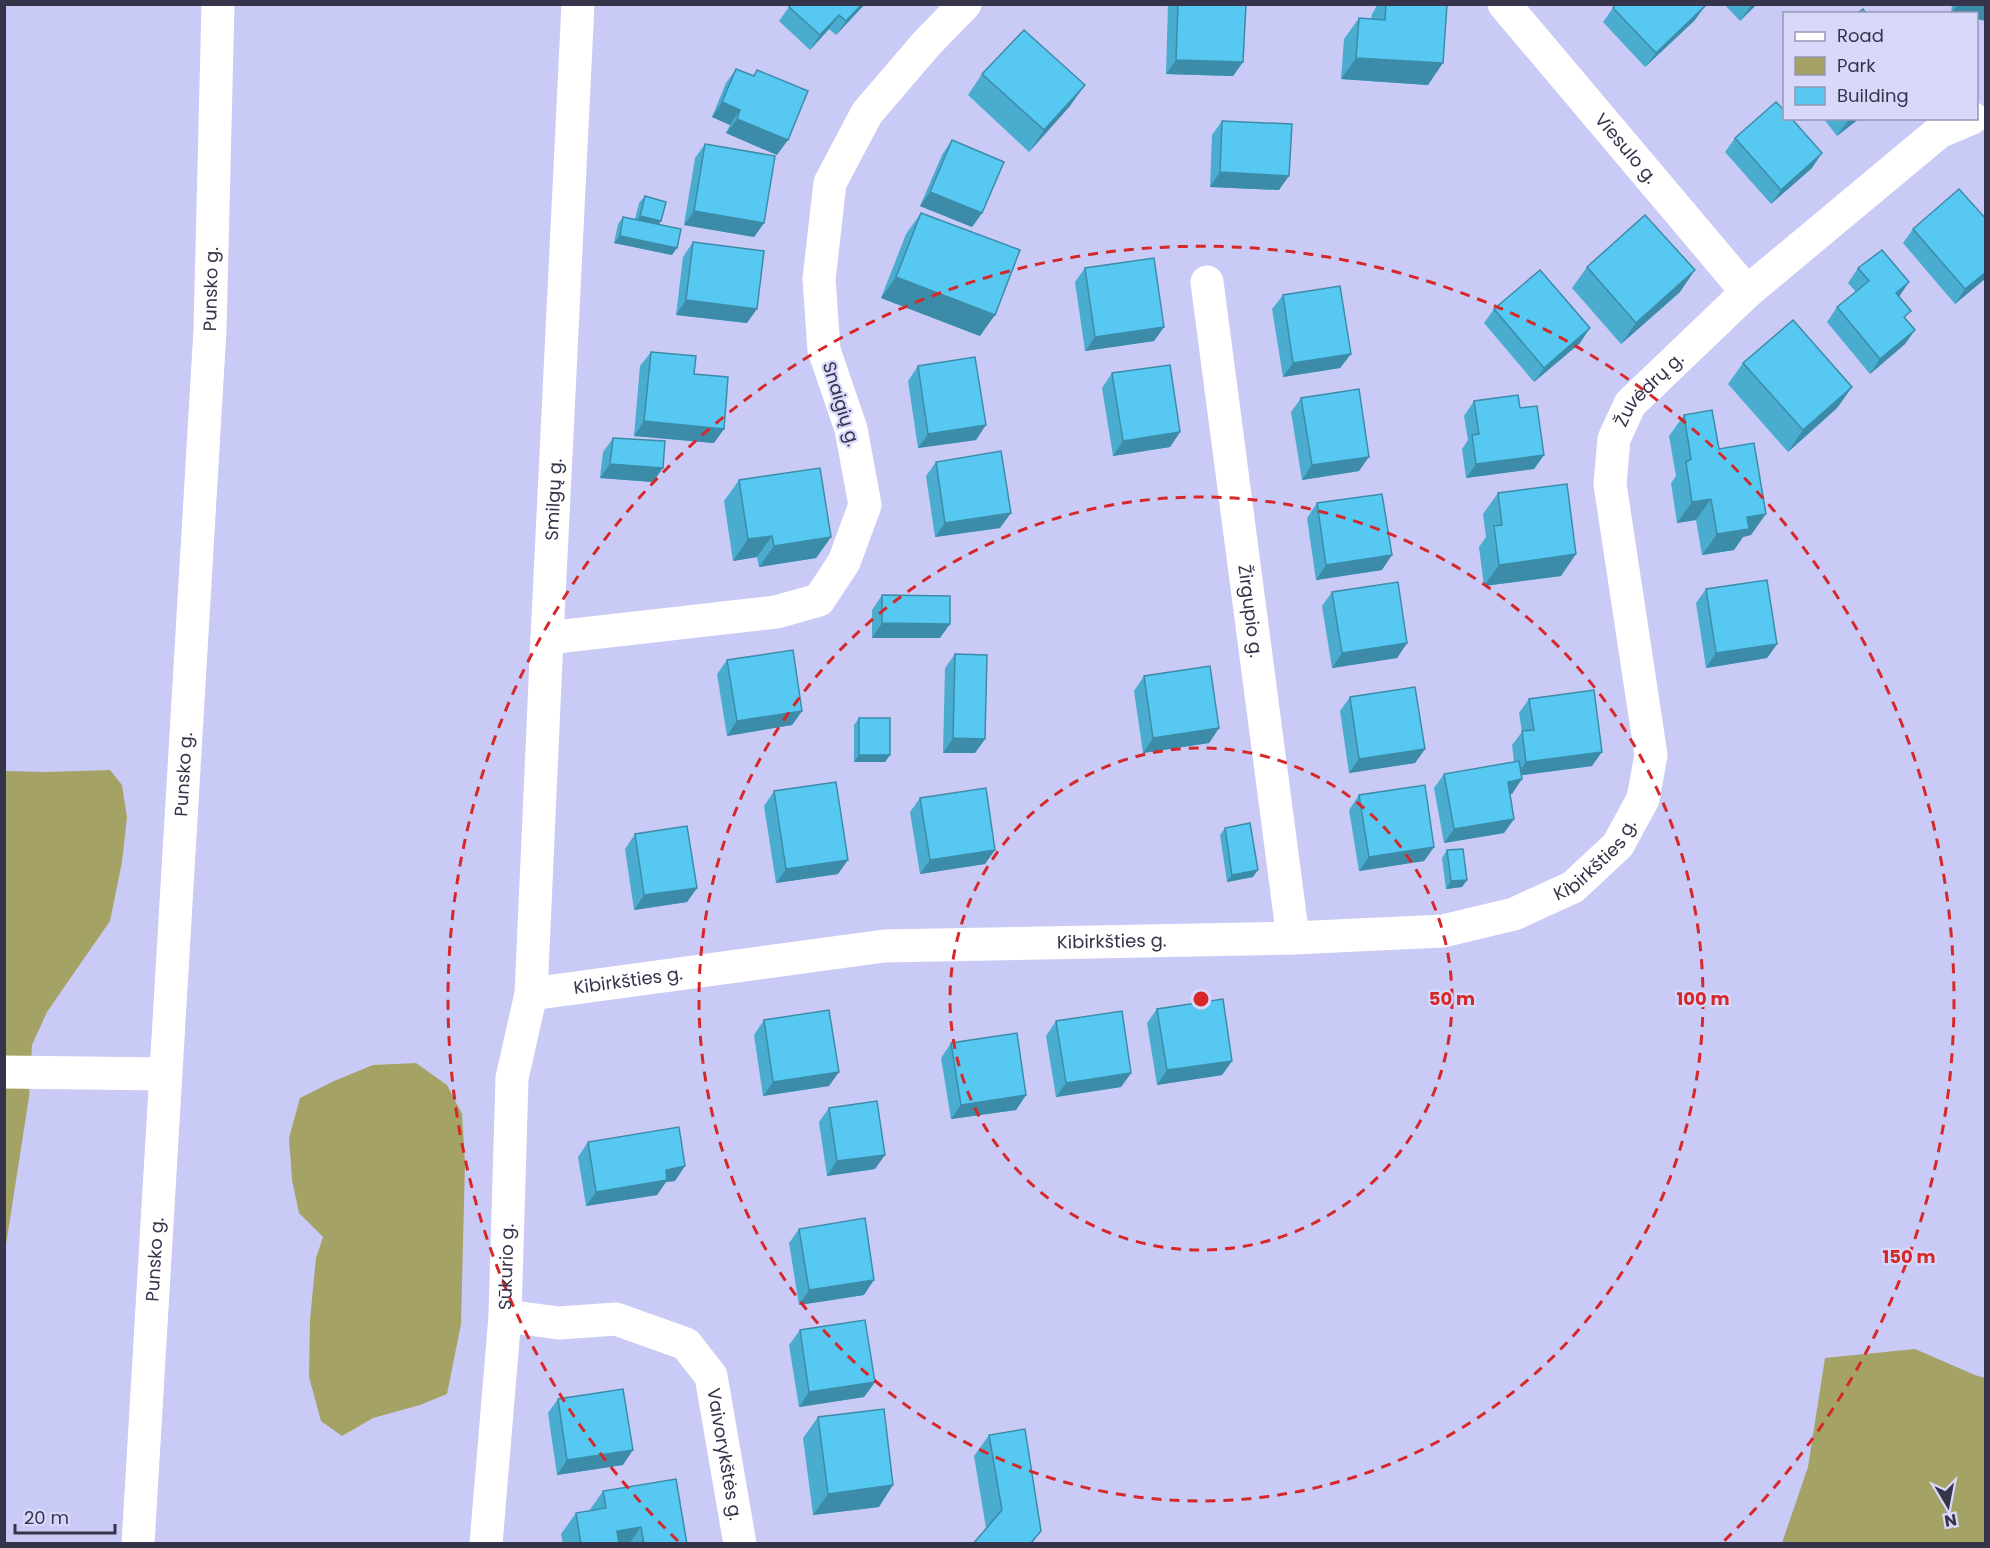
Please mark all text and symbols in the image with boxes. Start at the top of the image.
legend [1783,12,1978,120]
text: Road [1837,23,1884,48]
text: Park [1837,53,1876,78]
text: Building [1837,83,1909,108]
street label: Viesulo g. [1589,107,1663,189]
street label: Punsko g. [197,247,224,332]
street label: Žuvėdrų g. [1608,346,1689,430]
street label: Snaigių g. [817,358,866,449]
street label: Smilgų g. [539,458,568,541]
street label: Žirgupio g. [1232,563,1269,659]
street label: Punsko g. [168,731,198,817]
street label: Kibirkšties g. [1549,814,1642,906]
street label: Kibirkšties g. [1057,927,1167,955]
street label: Kibirkšties g. [572,961,684,1000]
text: 50 m [1429,986,1475,1011]
text: 100 m [1676,986,1730,1011]
centre of rings [1191,989,1211,1009]
street label: Punsko g. [139,1217,169,1302]
street label: Sūkurio g. [492,1223,520,1310]
text: 150 m [1882,1244,1936,1269]
street label: Vaivorykštės g. [701,1386,749,1522]
north arrow [1918,1476,1978,1536]
scale bar [15,1497,116,1535]
text: 20 m [24,1505,69,1530]
text: N [1943,1508,1958,1533]

